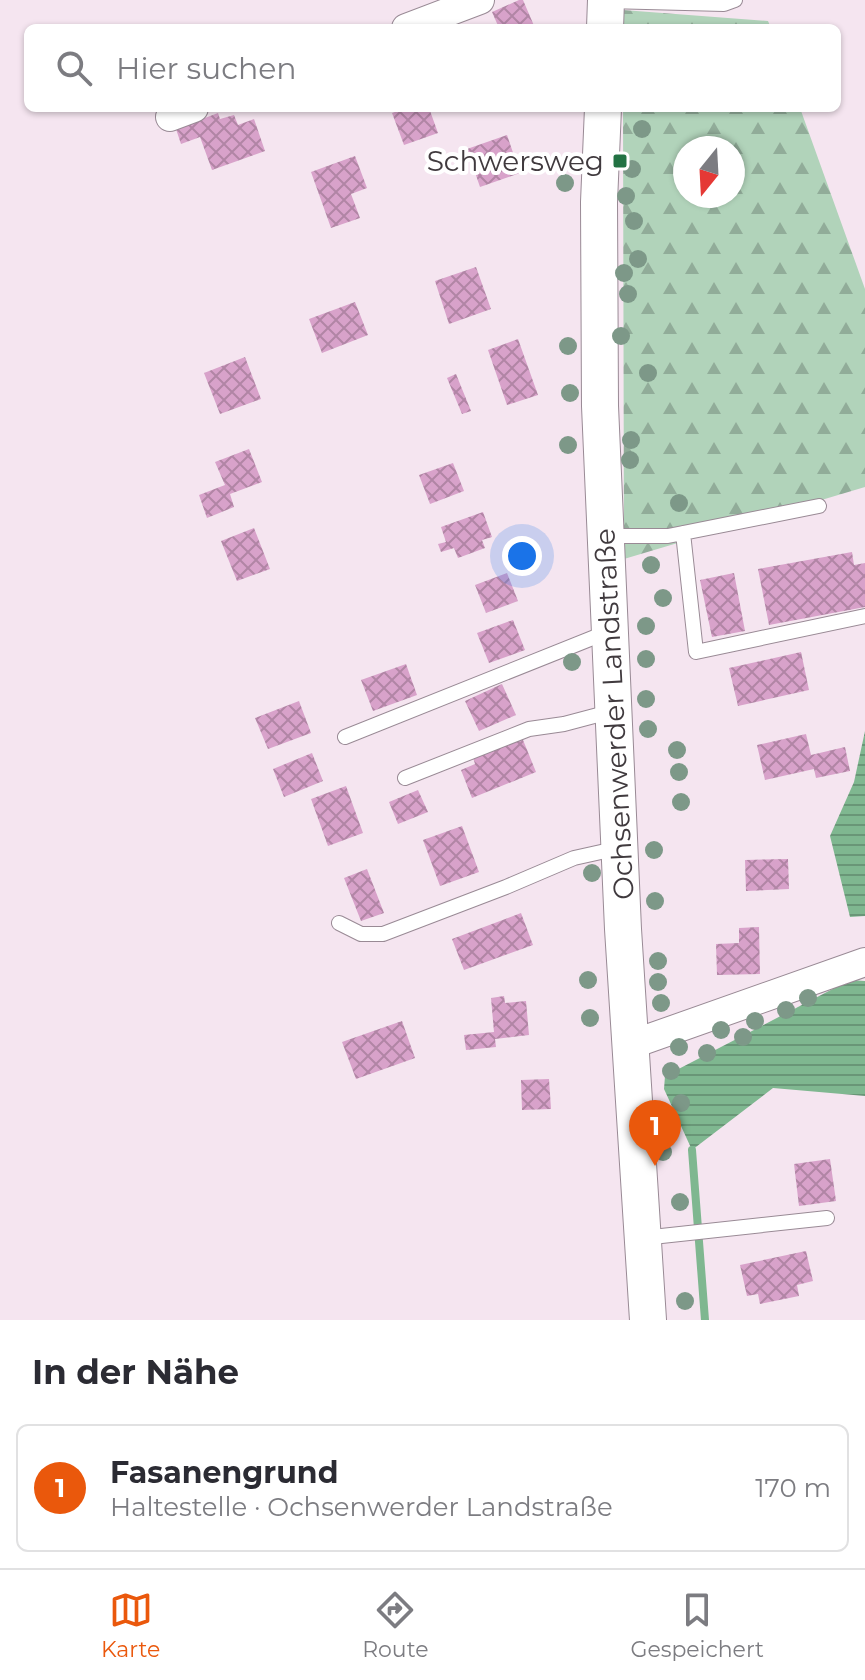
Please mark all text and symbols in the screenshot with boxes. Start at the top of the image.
search box [24,24,841,112]
icon: search [52,46,96,90]
text: Hier suchen [116,50,297,87]
north arrow [673,136,745,208]
place label: Schwersweg [427,144,604,178]
marker: Schwersweg [611,152,629,170]
street label: Ochsenwerder Landstraße [587,527,641,901]
your location [502,536,542,576]
pin: 1 [629,1100,681,1166]
text: In der Nähe [32,1351,239,1393]
text: Fasanengrund [110,1454,338,1491]
text: 1 [55,1472,65,1504]
text: 170 m [755,1472,831,1504]
text: Haltestelle · Ochsenwerder Landstraße [110,1491,613,1523]
tab: Karte [101,1588,160,1663]
tab: Route [362,1588,428,1663]
tab: Gespeichert [630,1588,764,1663]

